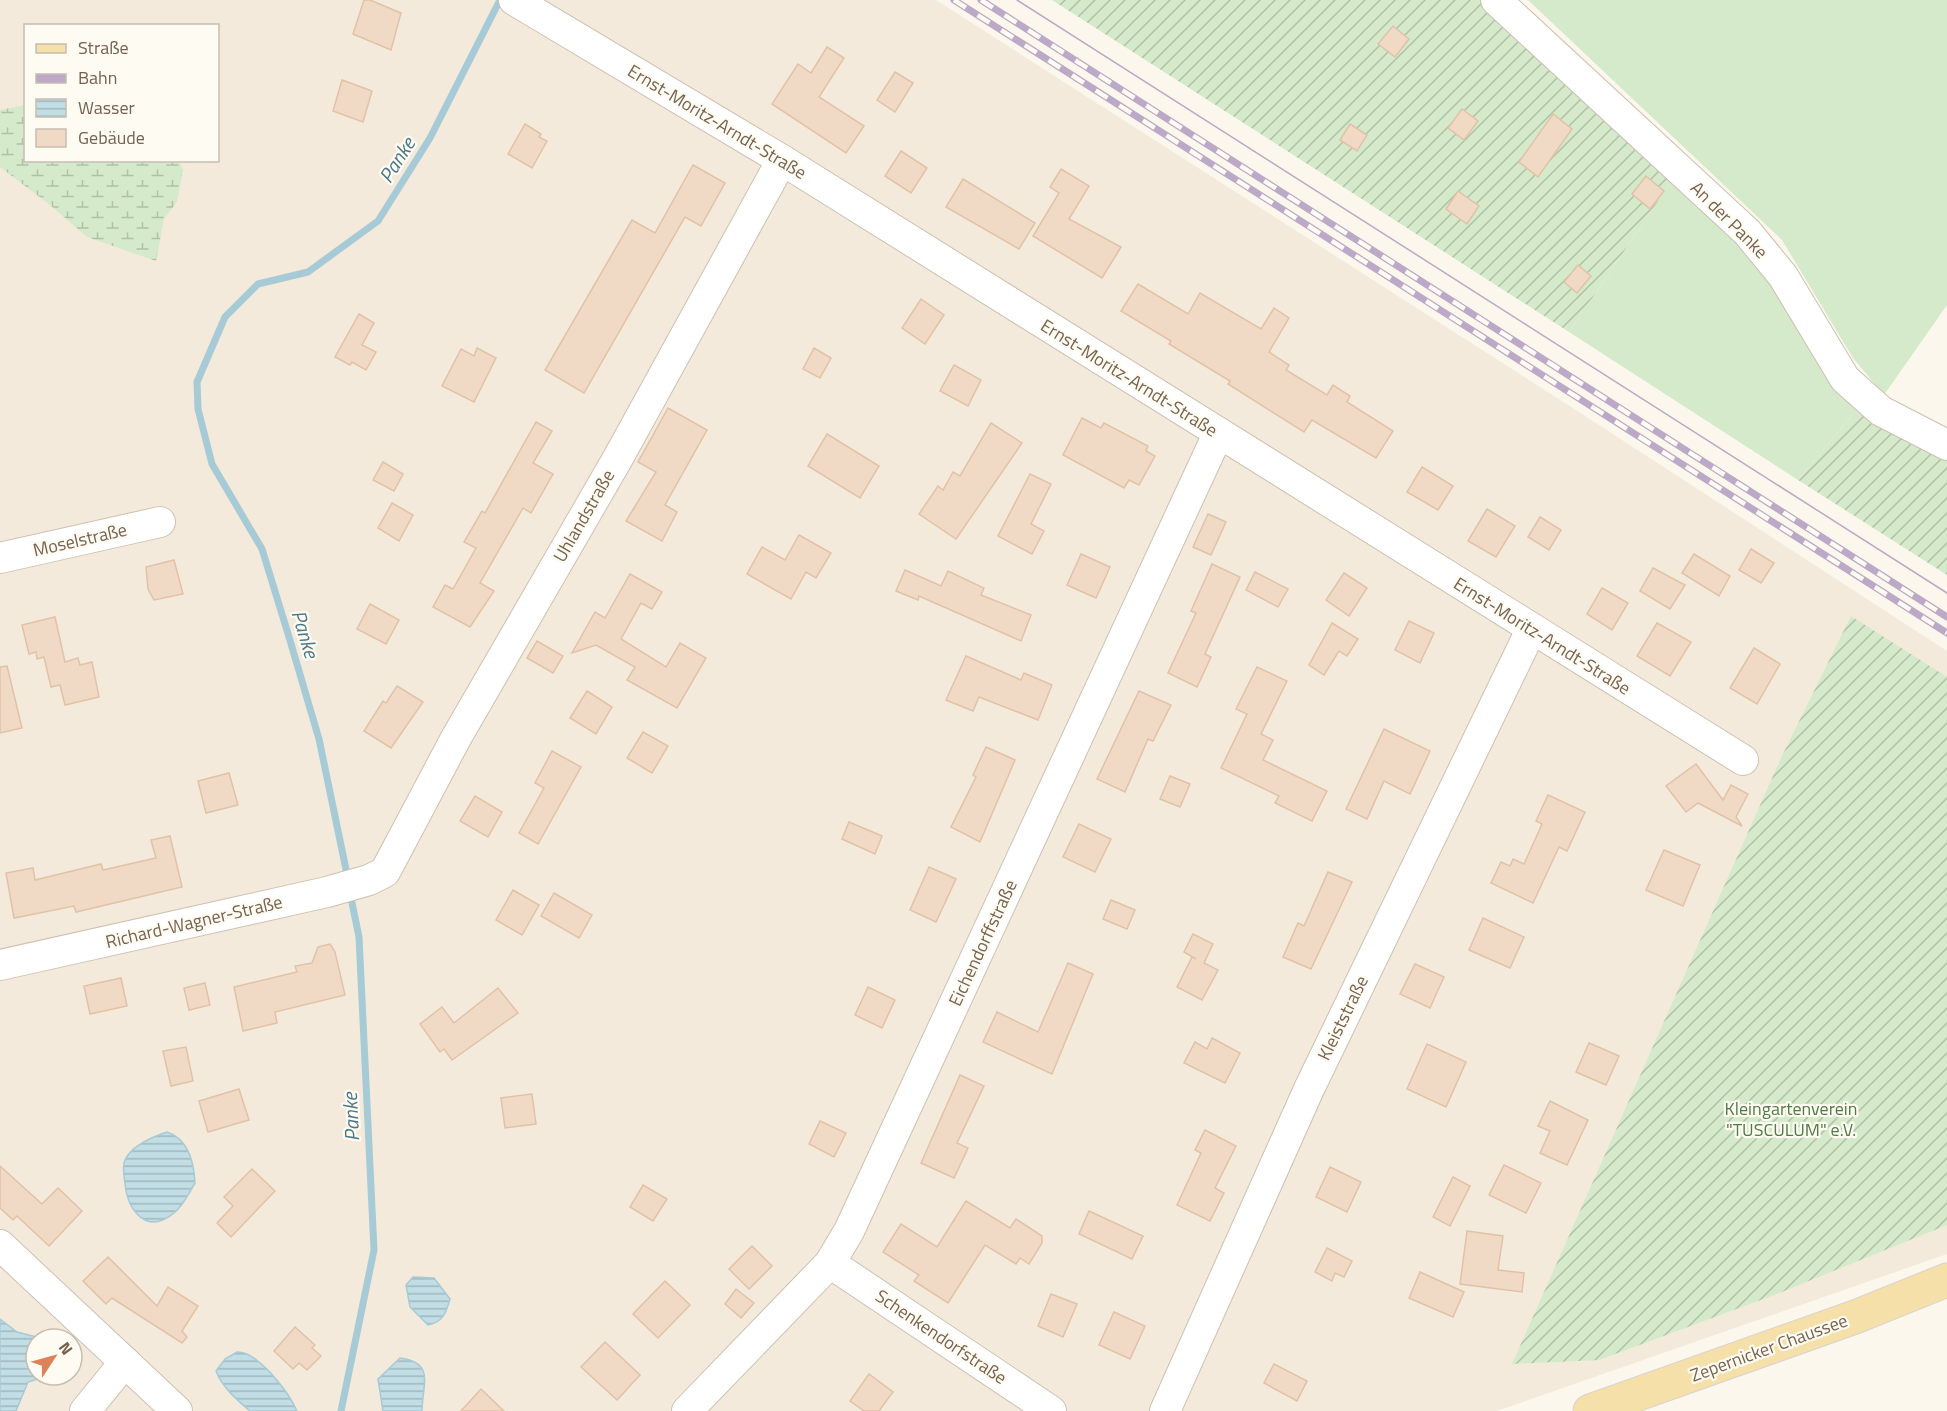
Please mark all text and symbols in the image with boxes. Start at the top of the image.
legend [24,24,219,162]
text: Straße [78,34,129,61]
street label: Ernst-Moritz-Arndt-Straße [623,57,812,186]
text: Bahn [78,64,117,91]
text: Wasser [78,94,135,121]
text: Gebäude [78,124,145,151]
water label: Panke [371,129,424,189]
street label: An der Panke [1684,175,1774,265]
street label: Ernst-Moritz-Arndt-Straße [1035,312,1223,443]
street label: Uhlandstraße [546,464,621,567]
street label: Moselstraße [30,516,129,563]
street label: Ernst-Moritz-Arndt-Straße [1448,570,1636,701]
water label: Panke [284,606,328,663]
street label: Eichendorffstraße [941,875,1024,1010]
street label: Richard-Wagner-Straße [103,888,285,955]
street label: Kleiststraße [1310,971,1375,1065]
water label: Panke [334,1090,367,1142]
park label: Kleingartenverein "TUSCULUM" e.V. [1725,1095,1857,1143]
street label: Schenkendorfstraße [870,1282,1013,1391]
street label: Zepernicker Chaussee [1686,1307,1851,1389]
north arrow [24,1327,84,1387]
text: N [53,1337,79,1360]

